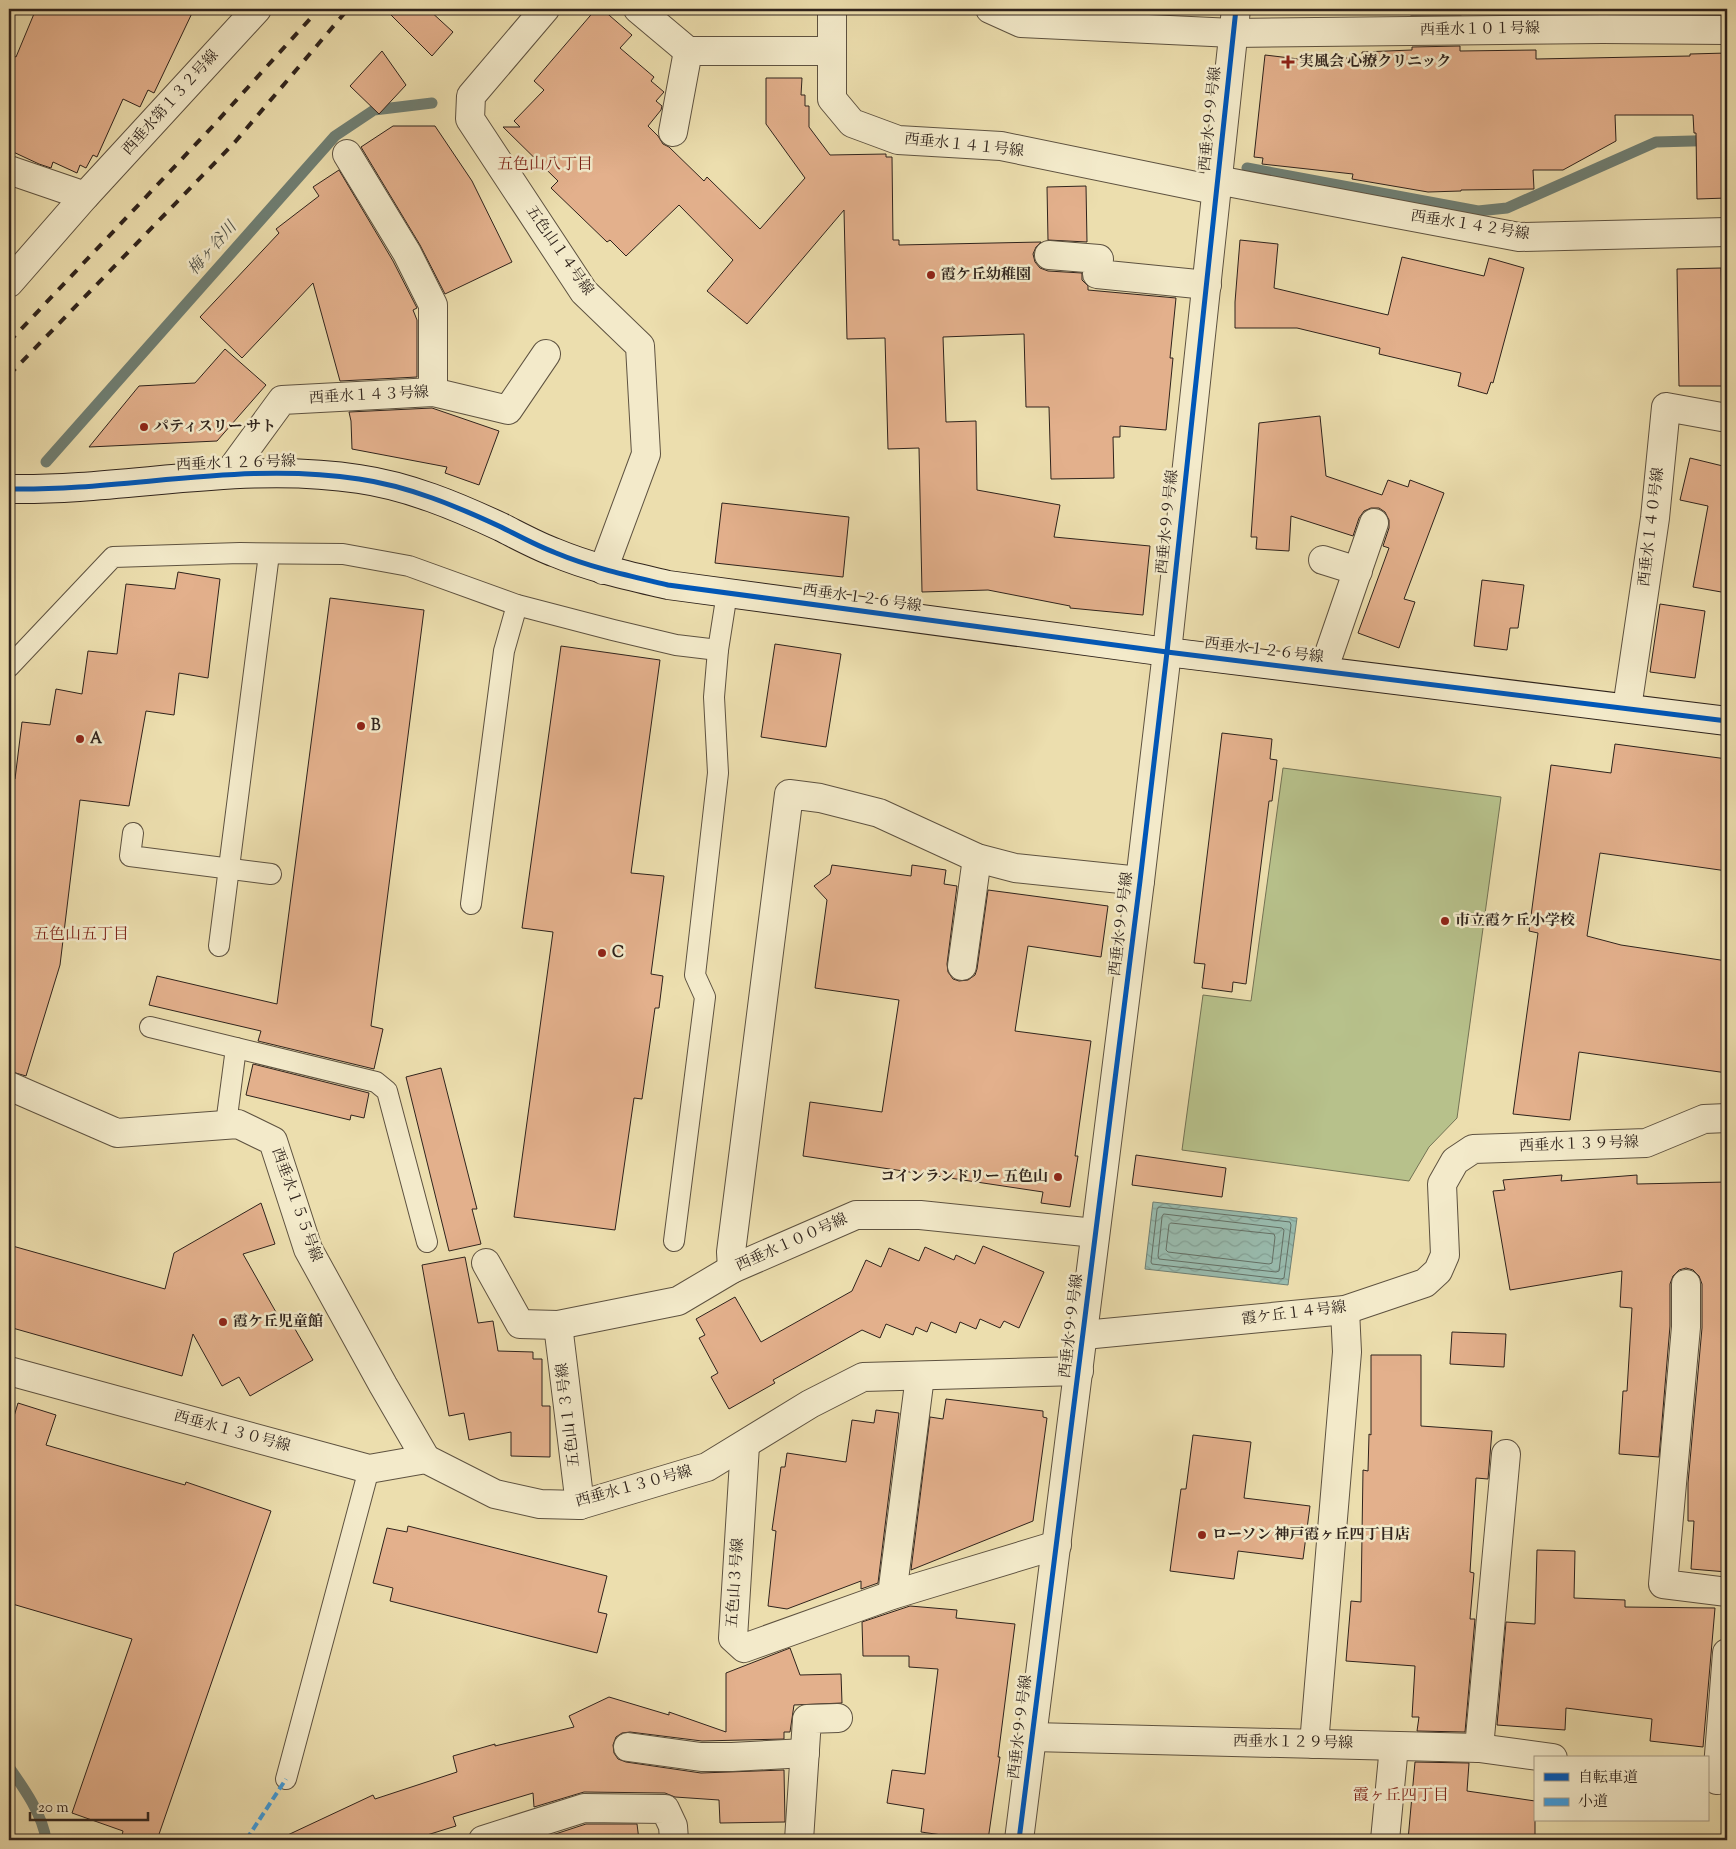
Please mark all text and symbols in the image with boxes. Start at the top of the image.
street label: 西垂水１０１号線 [1420,18,1540,42]
street label: 西垂水第１３２号線 [118,46,224,160]
place label: 実風会 心療クリニック [1299,52,1451,73]
marker: 実風会 心療クリニック [1281,55,1295,69]
street label: 西垂水９９号線 [1195,66,1227,172]
street label: 西垂水１４１号線 [903,129,1025,163]
district label: 五色山八丁目 [497,154,593,177]
street label: 五色山１４号線 [520,202,598,300]
street label: 西垂水１４２号線 [1409,206,1531,246]
water label: 梅ヶ谷川 [183,216,244,281]
place label: 霞ケ丘幼稚園 [941,265,1031,286]
marker: 霞ケ丘幼稚園 [925,269,937,281]
street label: 西垂水１４３号線 [309,382,429,410]
place label: パティスリー サト [154,417,276,438]
marker: パティスリー サト [138,421,150,433]
street label: 西垂水１２６号線 [176,451,296,477]
street label: 西垂水１４０号線 [1634,466,1670,588]
street label: 西垂水９９号線 [1152,469,1184,575]
street label: 西垂水１２６号線 [801,580,923,618]
street label: 西垂水１２６号線 [1203,633,1325,669]
place label: B [371,716,381,737]
marker: B [355,720,367,732]
place label: A [90,729,103,750]
marker: A [74,733,86,745]
street label: 西垂水９９号線 [1105,871,1139,977]
place label: 市立霞ケ丘小学校 [1455,911,1575,932]
marker: 市立霞ケ丘小学校 [1439,915,1451,927]
district label: 五色山五丁目 [33,924,129,947]
place label: C [612,943,624,964]
marker: C [596,947,608,959]
street label: 西垂水１３９号線 [1519,1132,1639,1158]
street label: 西垂水１５５号線 [266,1145,326,1265]
place label: コインランドリー 五色山 [880,1167,1048,1188]
marker: コインランドリー 五色山 [1052,1171,1064,1183]
street label: 西垂水１００号線 [733,1209,851,1277]
street label: 西垂水９９号線 [1055,1273,1089,1379]
street label: 霞ケ丘１４号線 [1241,1297,1347,1331]
place label: 霞ケ丘児童館 [233,1312,323,1333]
marker: 霞ケ丘児童館 [217,1316,229,1328]
street label: 五色山１３号線 [552,1362,586,1468]
street label: 西垂水１３０号線 [171,1406,293,1458]
street label: 西垂水１３０号線 [573,1461,695,1513]
place label: ローソン 神戸霞ヶ丘四丁目店 [1212,1525,1410,1546]
marker: ローソン 神戸霞ヶ丘四丁目店 [1196,1529,1208,1541]
street label: 五色山３号線 [722,1537,750,1629]
street label: 西垂水９９号線 [1004,1674,1038,1780]
street label: 西垂水１２９号線 [1233,1731,1353,1755]
legend [1534,1756,1708,1822]
text: 自転車道 [1578,1768,1638,1789]
district label: 霞ヶ丘四丁目 [1353,1785,1449,1808]
scale bar [30,1789,148,1821]
text: 小道 [1578,1792,1608,1813]
text: 20 m [38,1798,69,1819]

